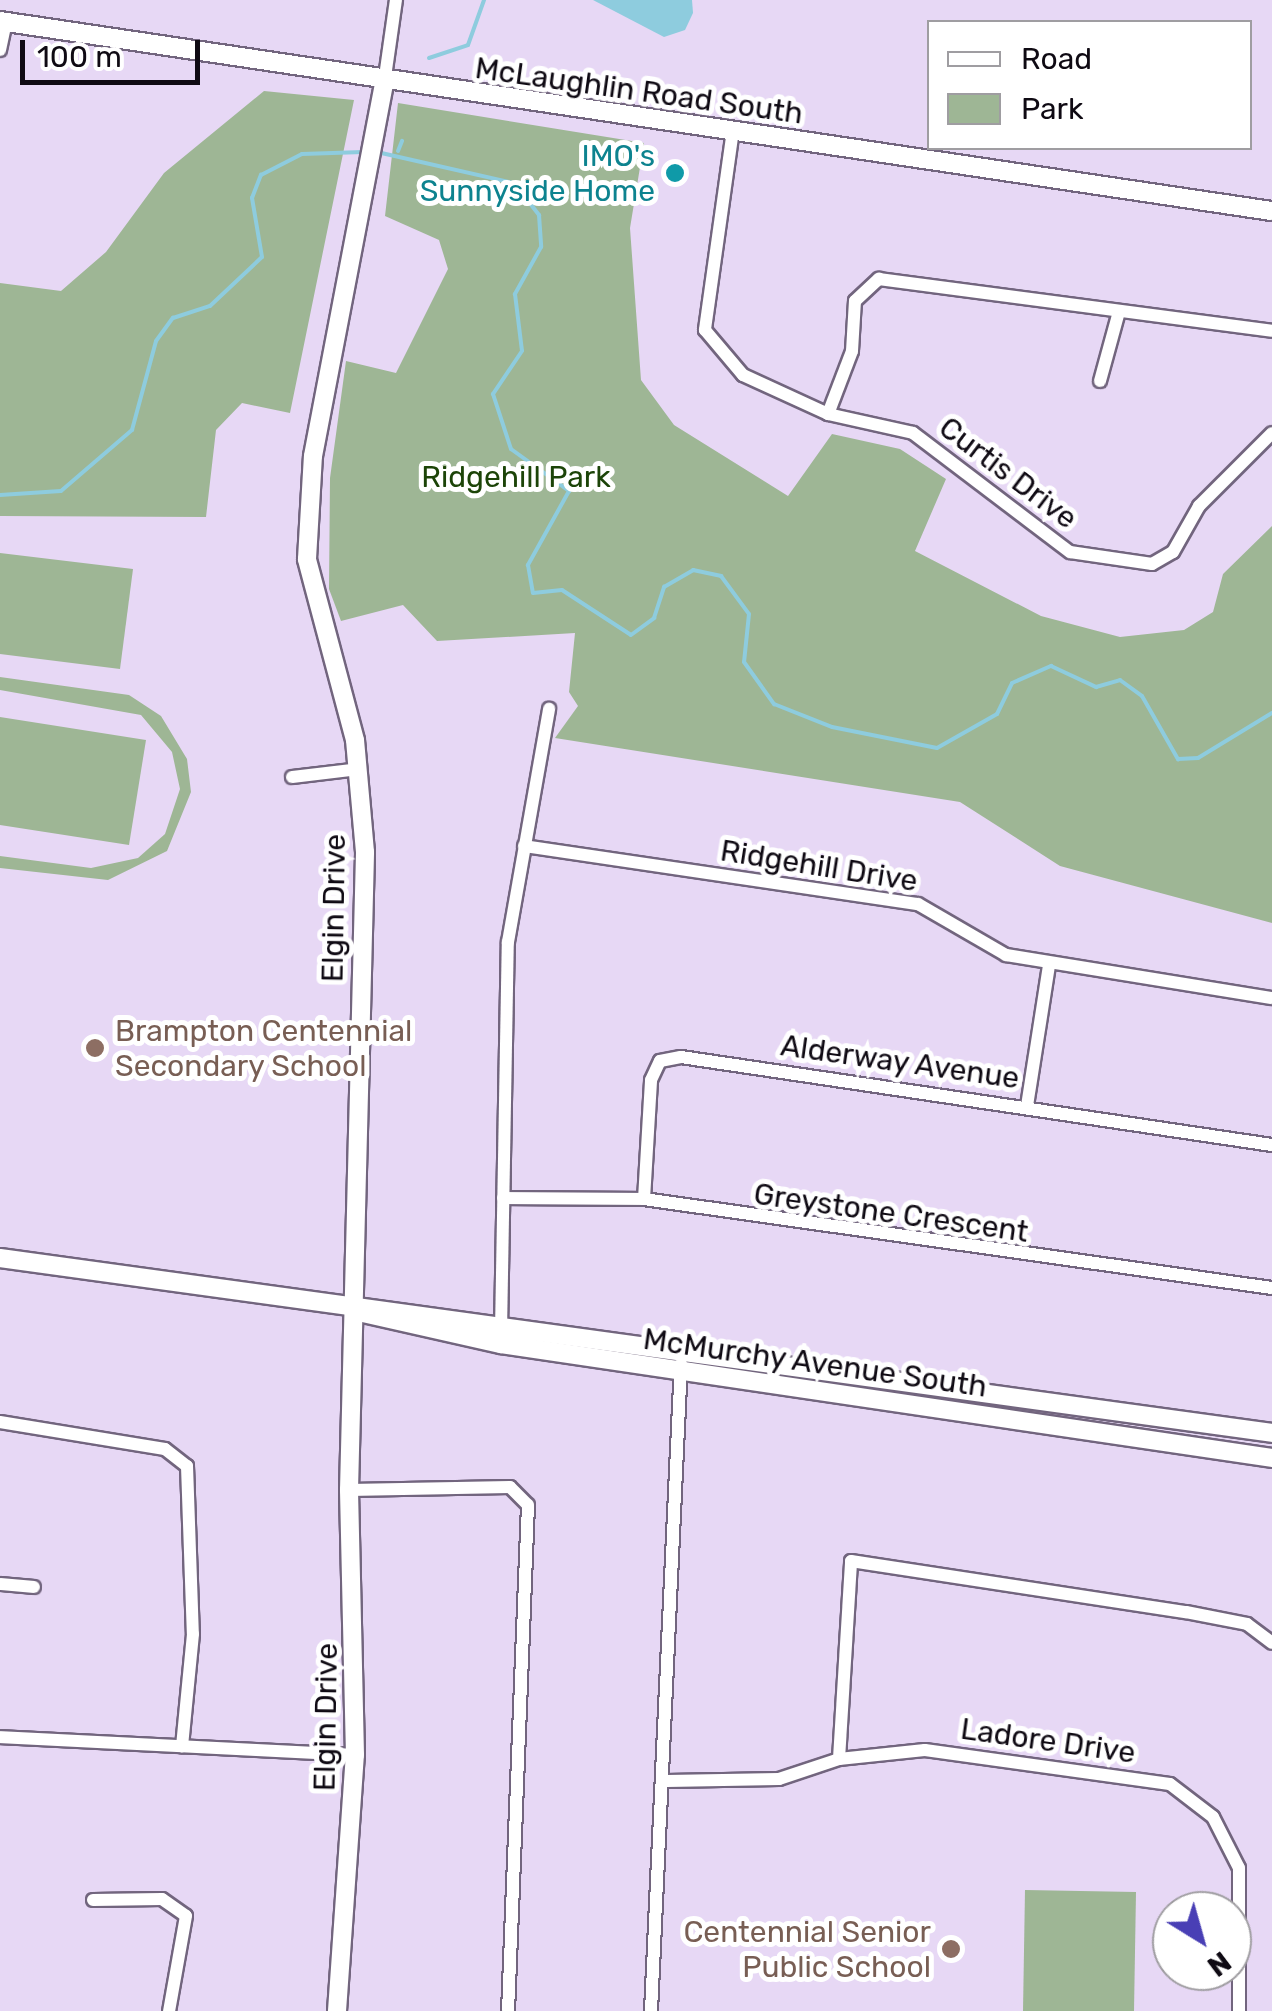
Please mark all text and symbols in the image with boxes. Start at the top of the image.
scale bar [25,20,205,82]
legend [927,20,1252,150]
text: 100 m [37,39,122,75]
text: Road [1021,41,1092,77]
street label: McLaughlin Road South [473,50,805,132]
text: Park [1021,91,1083,127]
place label: IMO's Sunnyside Home [420,138,655,208]
marker: IMO's Sunnyside Home [664,162,686,184]
street label: Curtis Drive [932,409,1084,537]
park label: Ridgehill Park [421,459,611,495]
street label: Ridgehill Drive [718,833,920,899]
street label: Elgin Drive [315,834,353,982]
place label: Brampton Centennial Secondary School [115,1013,412,1084]
street label: Alderway Avenue [778,1027,1022,1097]
marker: Brampton Centennial Secondary School [84,1037,106,1059]
street label: Greystone Crescent [752,1176,1030,1250]
street label: McMurchy Avenue South [640,1321,990,1405]
street label: Elgin Drive [307,1643,345,1791]
street label: Ladore Drive [958,1711,1138,1771]
north arrow [1152,1891,1252,1991]
place label: Centennial Senior Public School [683,1914,931,1984]
marker: Centennial Senior Public School [940,1938,962,1960]
text: N [1201,1945,1237,1983]

